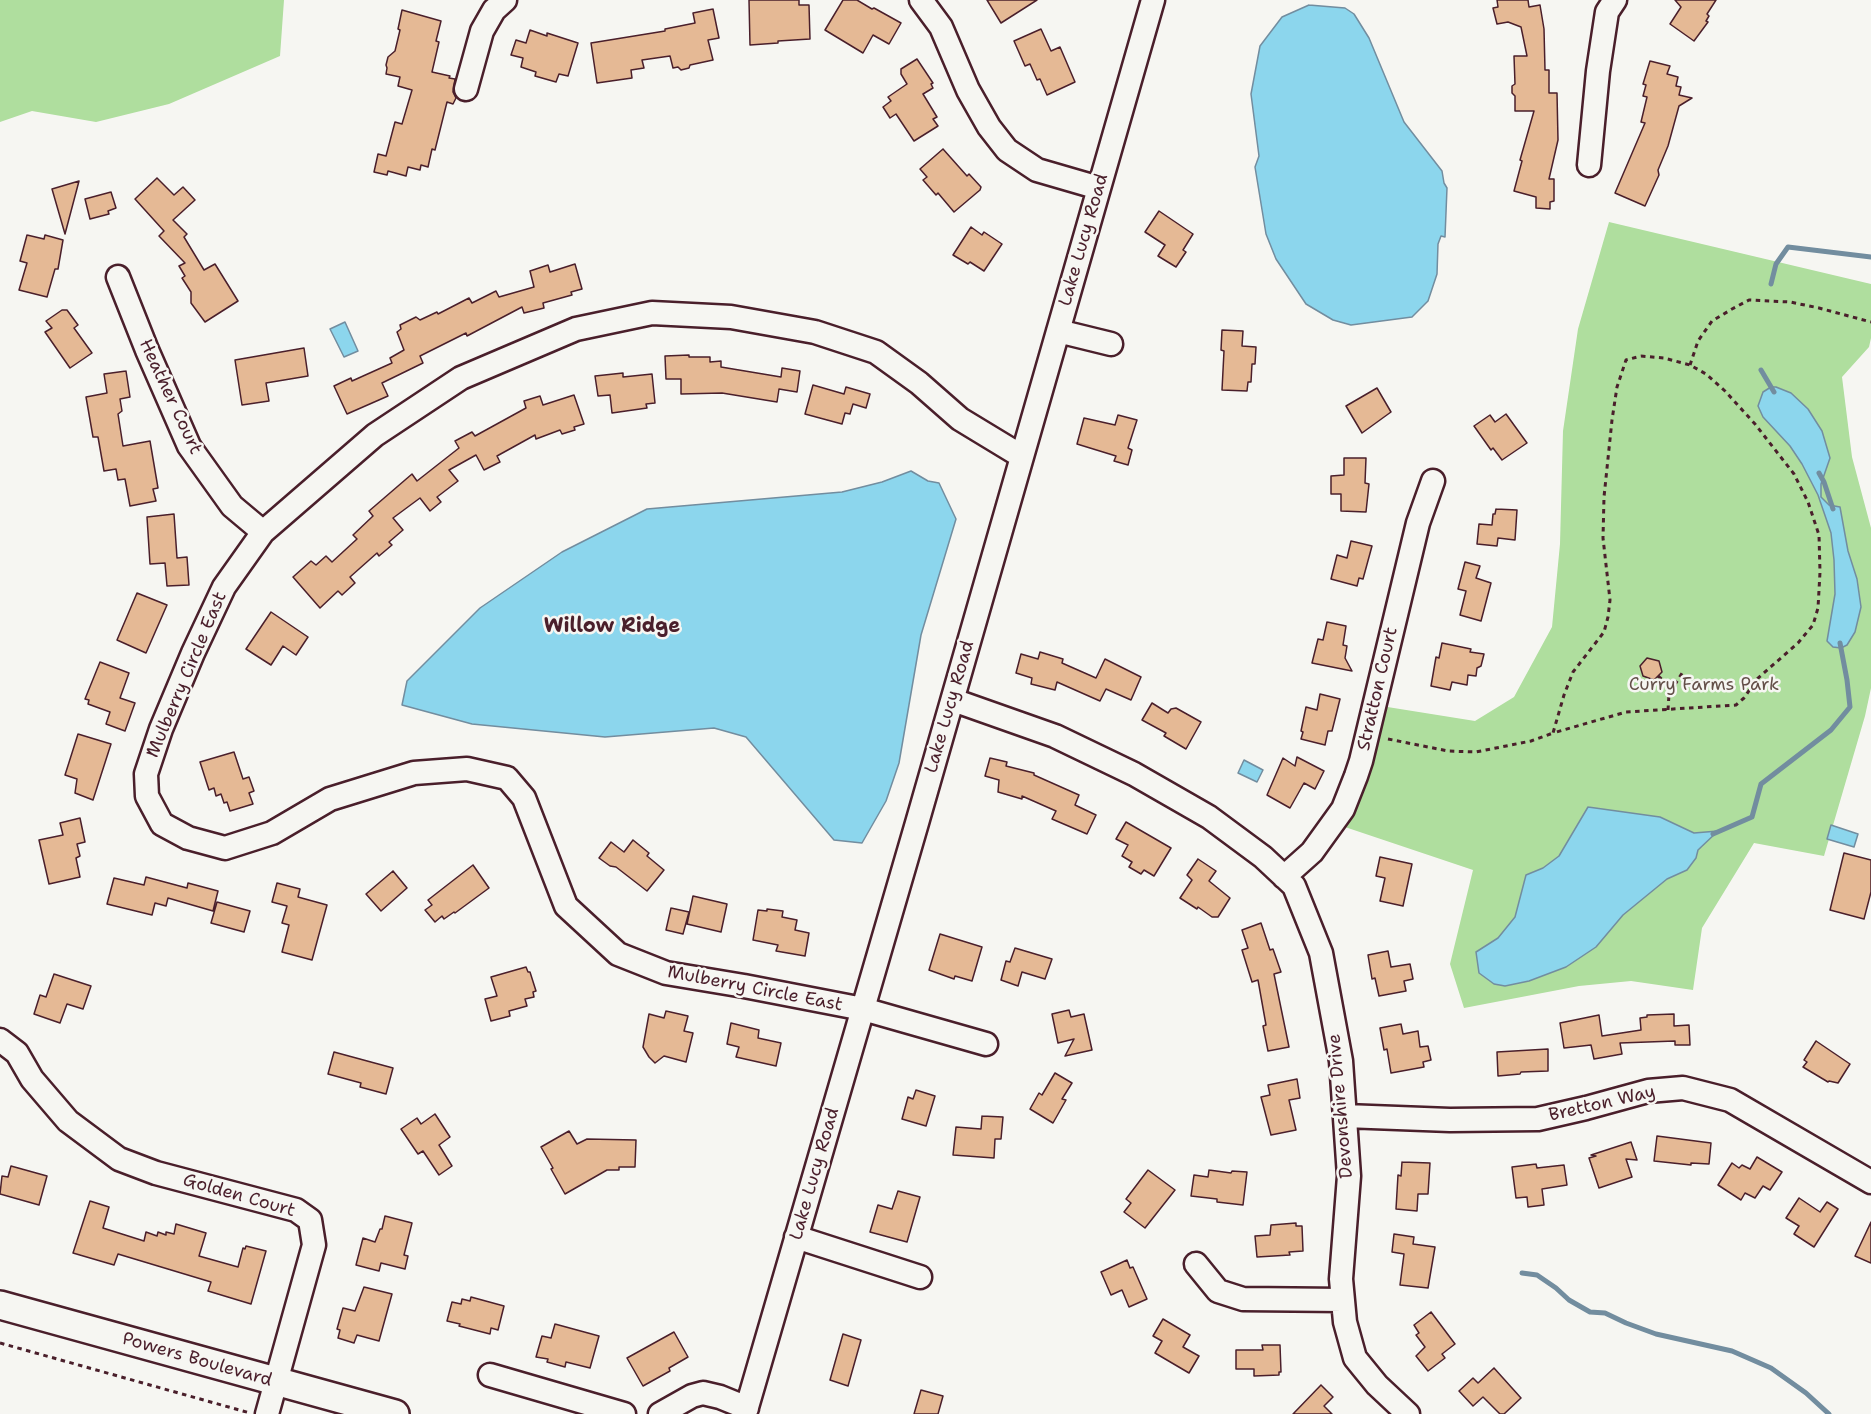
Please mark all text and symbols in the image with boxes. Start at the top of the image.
street label: Lake Lucy Road [1055,171,1113,309]
street label: Heather Court [134,336,206,458]
street label: Mulberry Circle East [142,589,232,761]
district label: Willow Ridge [544,615,680,639]
street label: Stratton Court [1353,625,1403,753]
street label: Lake Lucy Road [921,638,979,776]
park label: Curry Farms Park [1629,674,1779,696]
street label: Mulberry Circle East [666,961,844,1017]
street label: Devonshire Drive [1324,1033,1358,1179]
street label: Bretton Way [1547,1081,1657,1127]
street label: Lake Lucy Road [786,1105,844,1243]
street label: Golden Court [180,1170,298,1222]
street label: Powers Boulevard [119,1328,275,1392]

